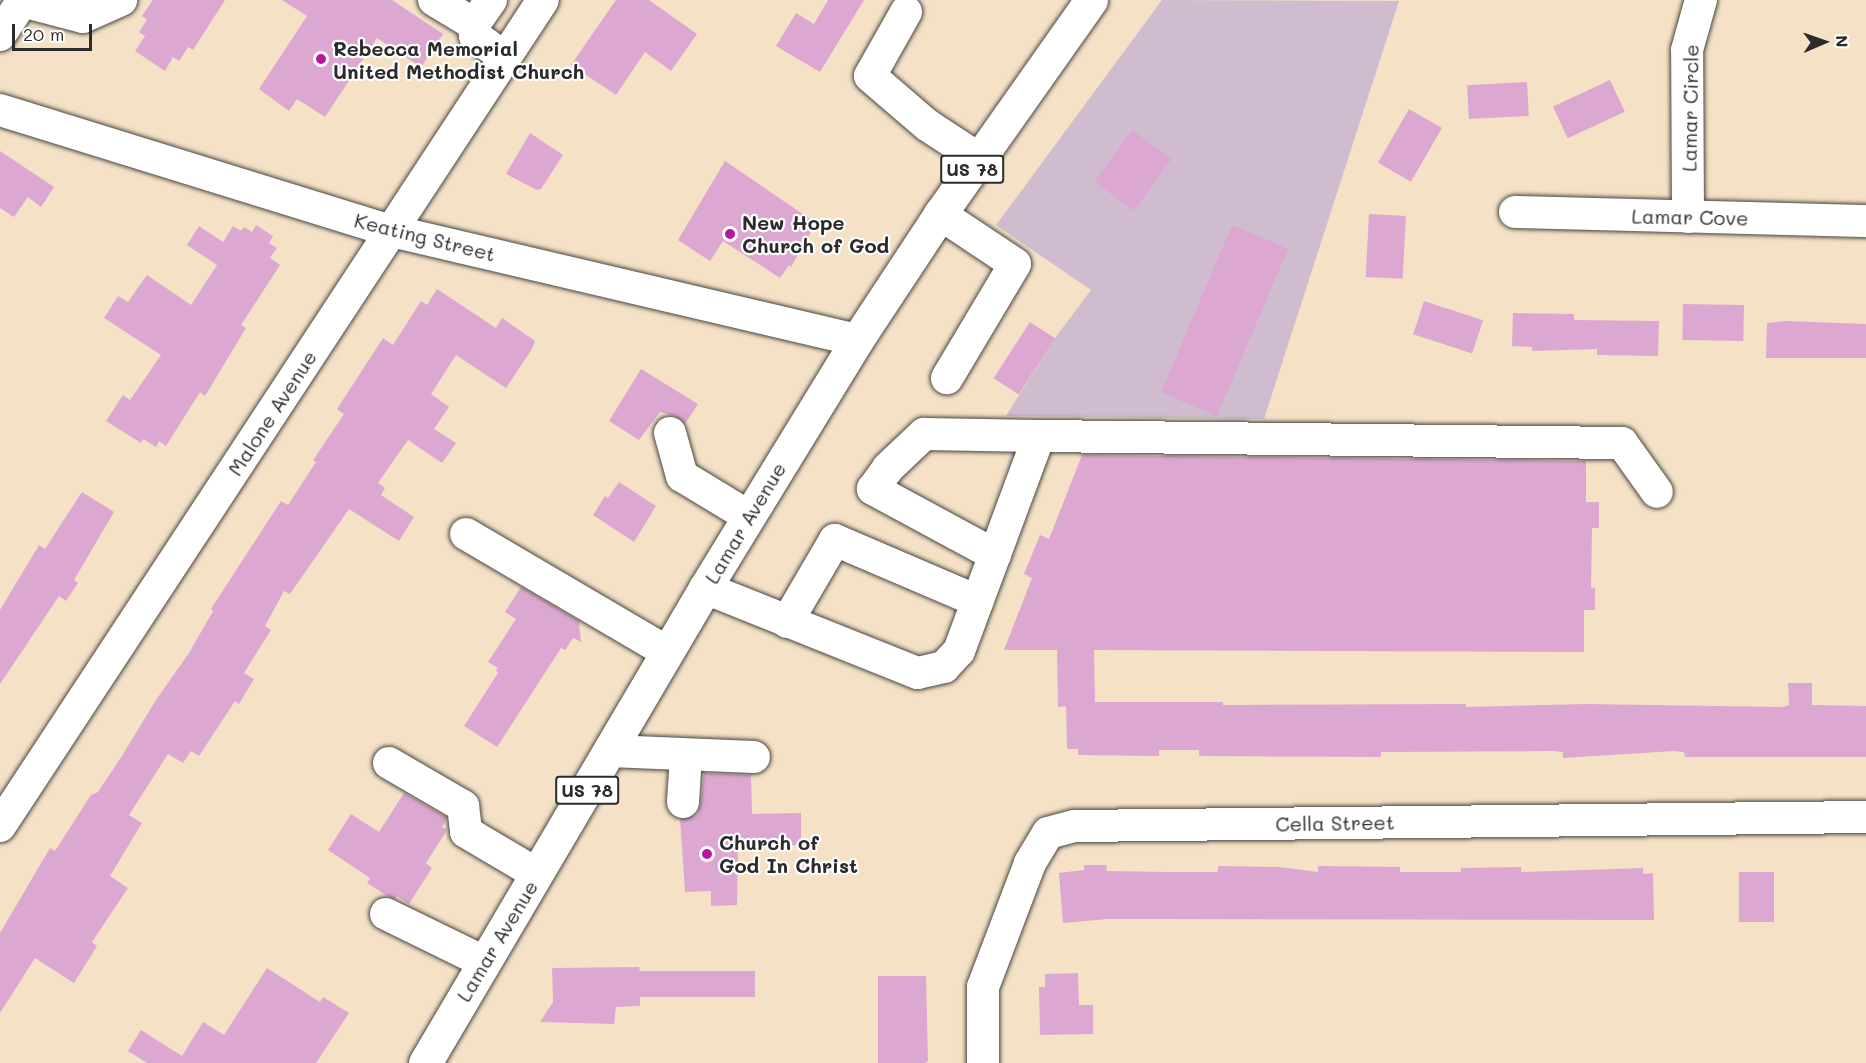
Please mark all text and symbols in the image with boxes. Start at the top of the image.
scale bar [15,12,94,50]
north arrow [1794,12,1854,72]
text: 20 m [23,22,64,46]
text: N [1832,35,1853,48]
place label: Rebecca Memorial United Methodist Church [333,36,584,83]
street label: Lamar Circle [1677,44,1703,172]
marker: Rebecca Memorial United Methodist Church [314,52,328,66]
road number: US 78 [939,154,1005,184]
street label: Lamar Cove [1631,204,1749,230]
street label: Keating Street [352,208,498,266]
place label: New Hope Church of God [742,210,889,257]
marker: New Hope Church of God [723,227,737,241]
street label: Malone Avenue [223,346,321,480]
street label: Lamar Avenue [699,458,791,588]
road number: US 78 [554,775,620,805]
street label: Cella Street [1275,810,1395,836]
place label: Church of God In Christ [719,831,858,878]
marker: Church of God In Christ [700,847,714,861]
street label: Lamar Avenue [451,876,543,1006]

